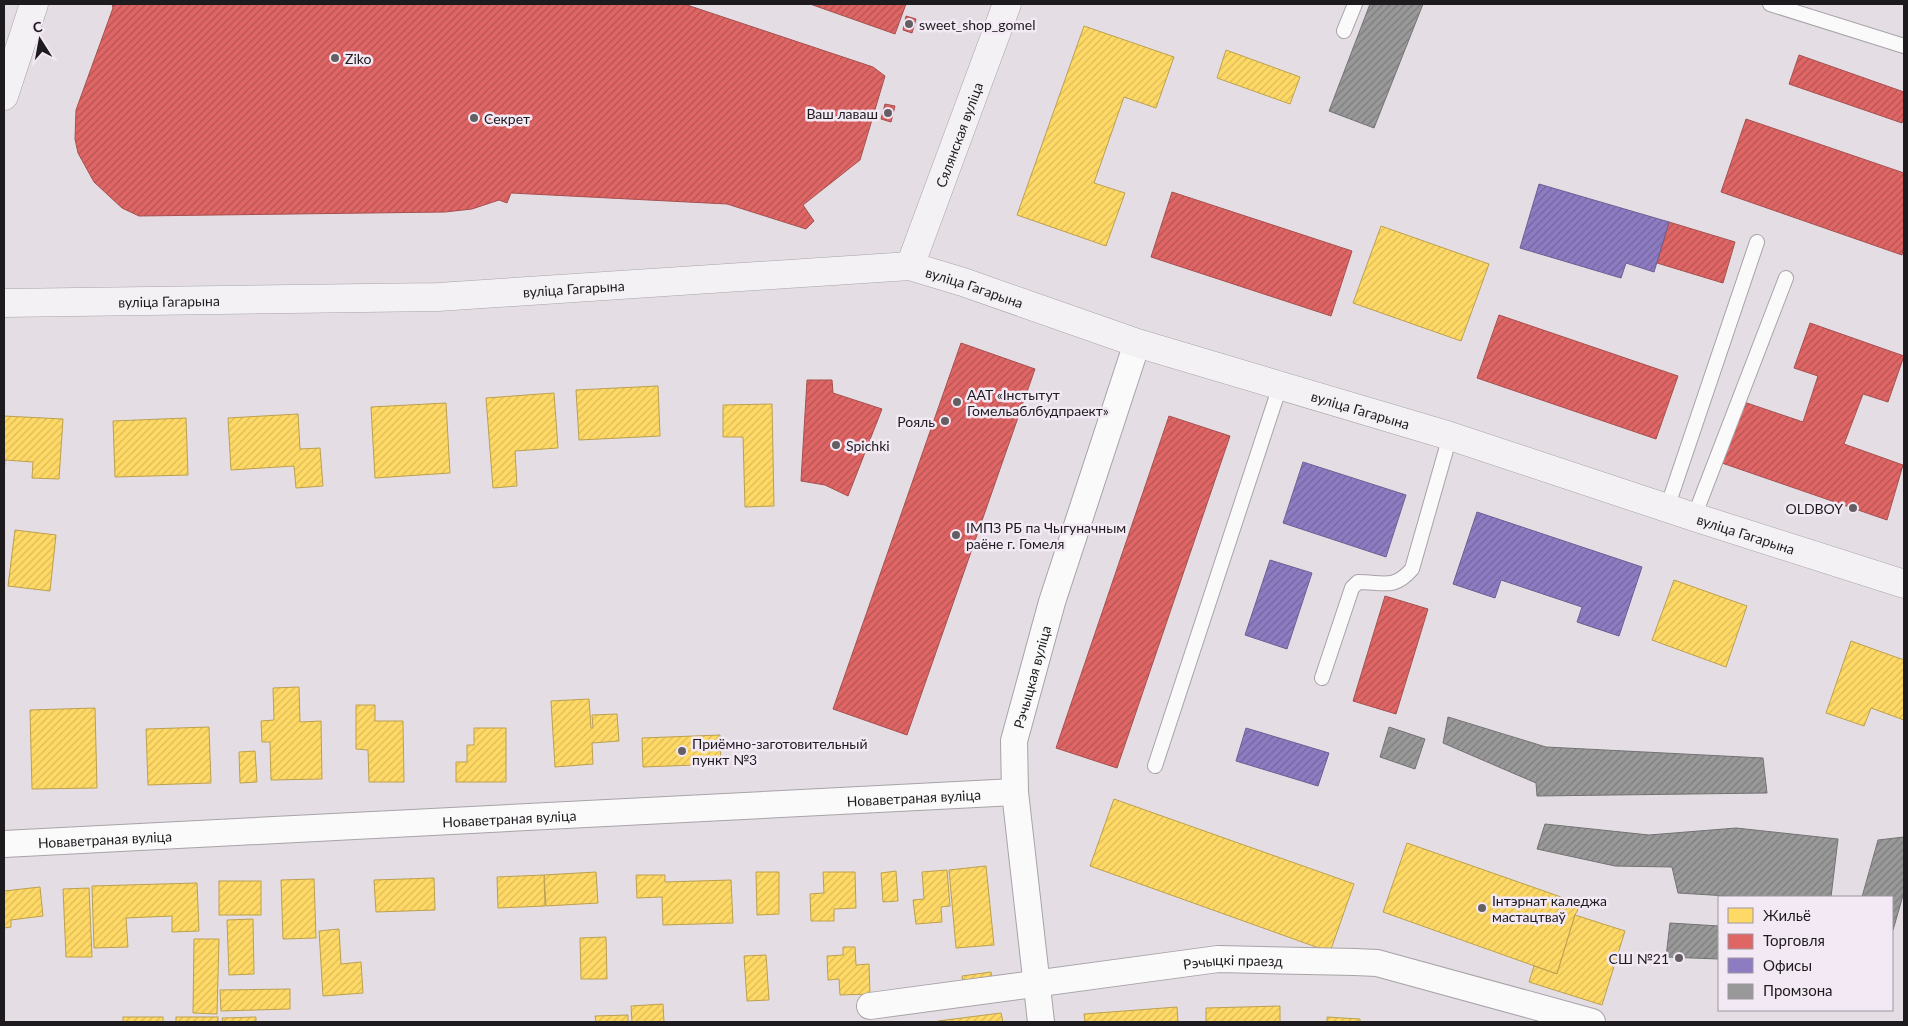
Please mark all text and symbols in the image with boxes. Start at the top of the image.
north arrow [15,15,65,65]
place label: sweet_shop_gomel [919,16,1036,33]
text: С [31,17,44,36]
marker: sweet_shop_gomel [903,18,915,30]
place label: Ziko [345,50,371,67]
marker: Ziko [329,52,341,64]
street label: Сялянская вуліца [931,80,986,190]
place label: Ваш лаваш [806,105,878,122]
marker: Ваш лаваш [882,107,894,119]
place label: Секрет [484,110,530,127]
marker: Секрет [468,112,480,124]
street label: вуліца Гагарына [924,263,1026,311]
street label: вуліца Гагарына [522,276,625,300]
street label: вуліца Гагарына [118,292,220,310]
place label: ААТ «Інстытут Гомельаблбудпраект» [967,386,1109,419]
street label: вуліца Гагарына [1309,387,1412,432]
marker: ААТ «Інстытут Гомельаблбудпраект» [951,396,963,408]
place label: Рояль [897,413,935,430]
marker: Рояль [939,415,951,427]
place label: Spichki [846,437,890,454]
marker: Spichki [830,439,842,451]
place label: OLDBOY [1785,500,1843,517]
marker: OLDBOY [1847,502,1859,514]
street label: вуліца Гагарына [1695,510,1797,557]
place label: ІМПЗ РБ па Чыгуначным раёне г. Гомеля [966,519,1126,552]
marker: ІМПЗ РБ па Чыгуначным раёне г. Гомеля [950,529,962,541]
street label: Рэчыцкая вуліца [1009,623,1054,730]
place label: Приёмно-заготовительный пункт №3 [692,735,867,768]
marker: Приёмно-заготовительный пункт №3 [676,745,688,757]
street label: Новаветраная вуліца [846,785,981,809]
street label: Новаветраная вуліца [442,806,577,830]
street label: Новаветраная вуліца [37,827,172,851]
place label: Інтэрнат каледжа мастацтваў [1492,892,1607,925]
legend [1718,896,1893,1011]
marker: Інтэрнат каледжа мастацтваў [1476,902,1488,914]
text: Жильё [1763,906,1811,924]
text: Торговля [1763,931,1825,949]
street label: Рэчыцкі праезд [1182,950,1283,972]
place label: СШ №21 [1609,950,1669,967]
marker: СШ №21 [1673,952,1685,964]
text: Офисы [1763,956,1812,974]
text: Промзона [1763,981,1833,999]

